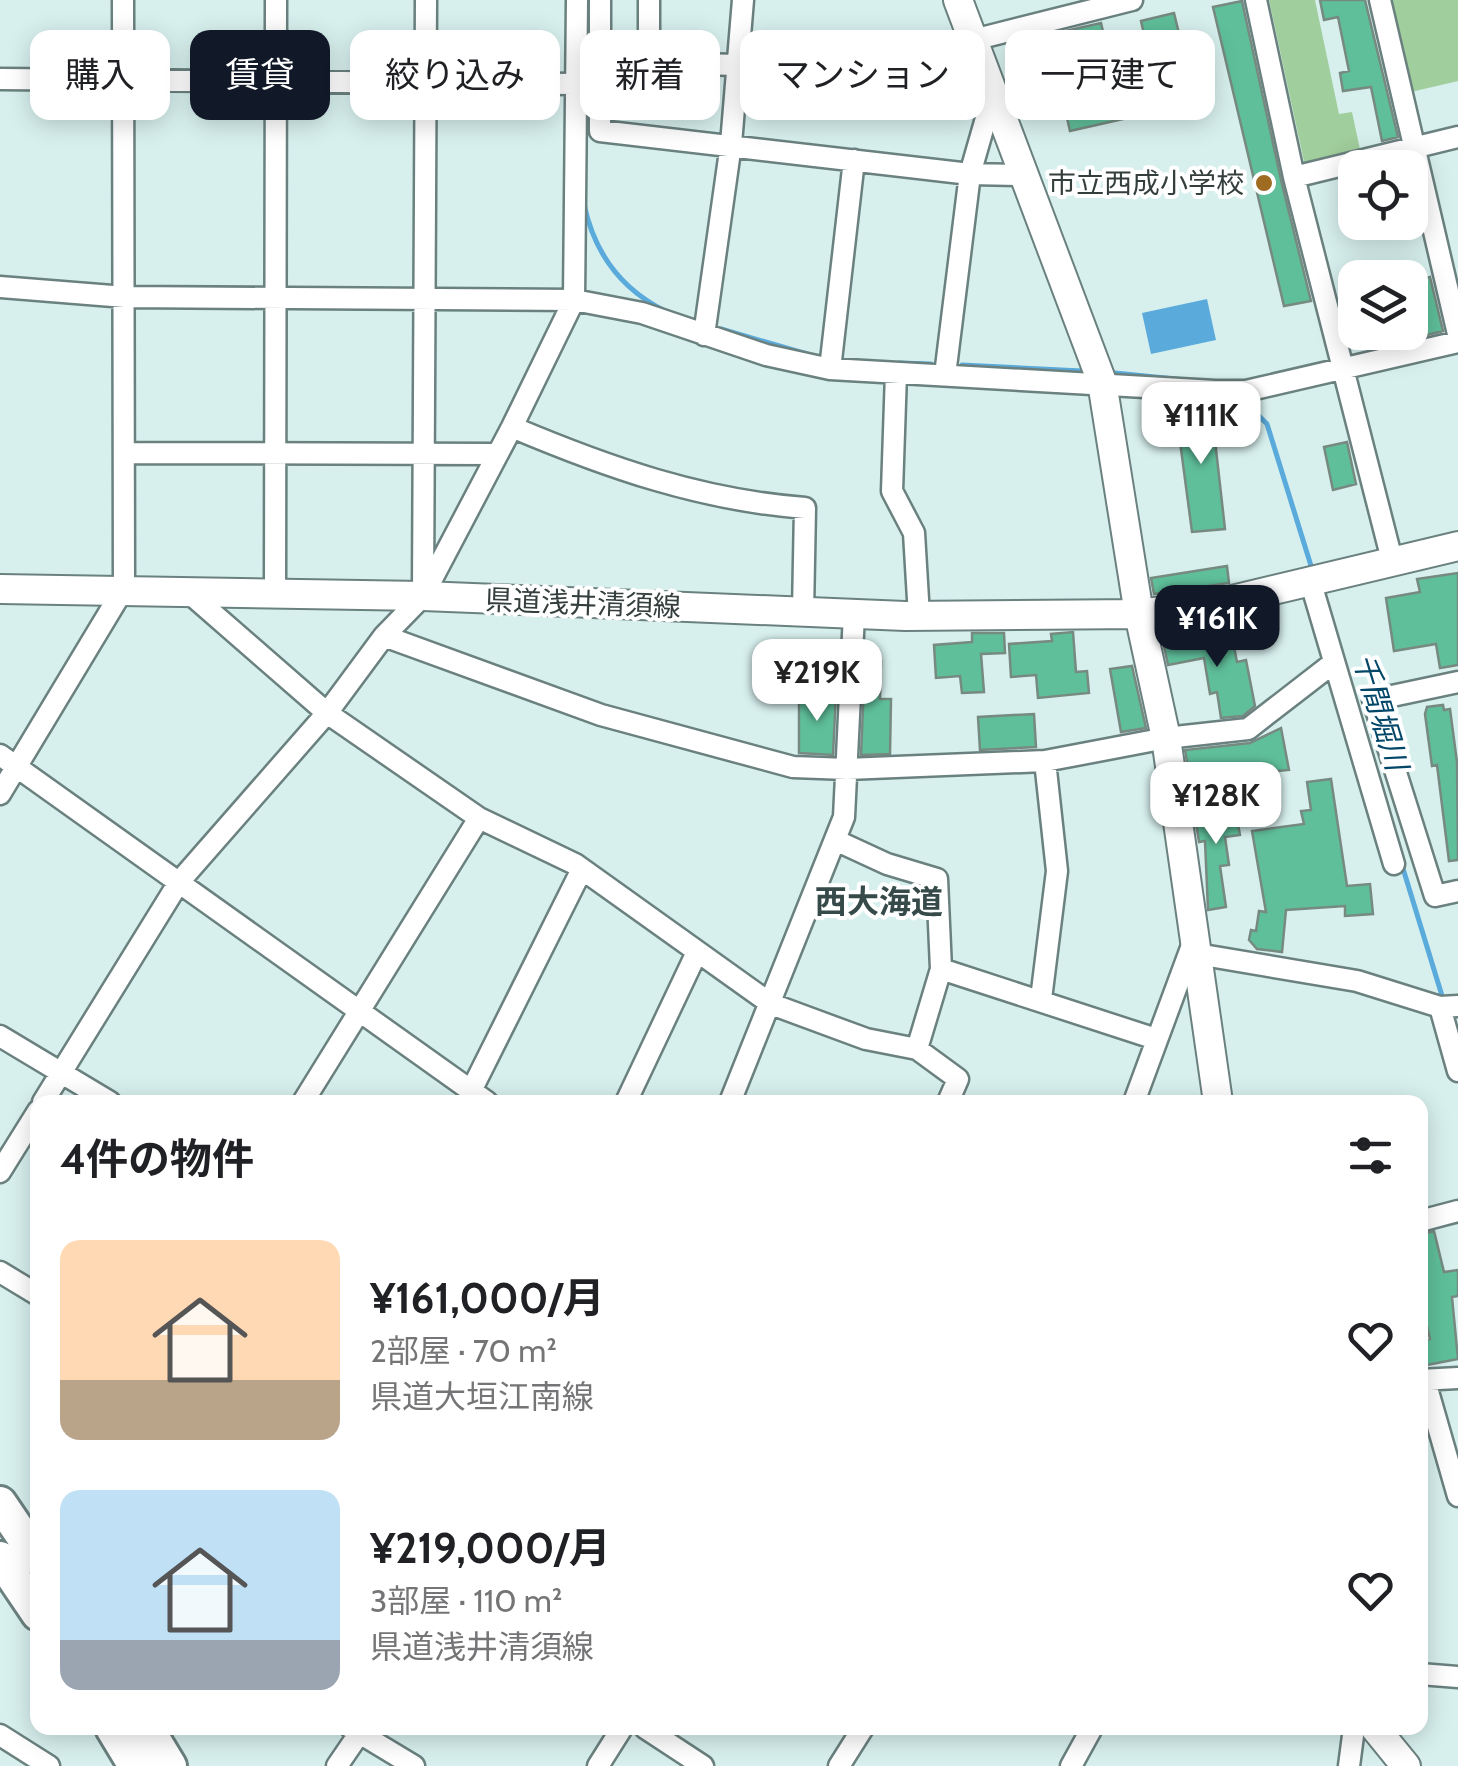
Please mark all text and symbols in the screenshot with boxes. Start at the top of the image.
chip: 購入 [30,30,170,120]
chip: 賃貸 [190,30,330,120]
chip: 絞り込み [350,30,560,120]
chip: 新着 [580,30,720,120]
chip: マンション [740,30,985,120]
chip: 一戸建て [1005,30,1215,120]
map controls [1338,150,1428,350]
button: locate [1338,150,1428,240]
place label: 市立西成小学校 [1048,166,1244,200]
marker: 市立西成小学校 [1253,172,1275,194]
button: layers [1338,260,1428,350]
pin: ¥111K [1131,382,1271,467]
text: ¥111K [1164,395,1238,434]
street label: 県道浅井清須線 [484,583,682,623]
pin: ¥161K [1147,585,1287,670]
text: ¥161K [1177,598,1258,637]
pin: ¥219K [747,639,887,724]
water label: 千間堀川 [1345,649,1417,778]
text: ¥219K [774,652,860,691]
pin: ¥128K [1146,762,1286,847]
text: ¥128K [1172,775,1260,814]
district label: 西大海道 [815,882,943,921]
icon: filters [1343,1128,1398,1183]
text: 4件の物件 [60,1133,254,1185]
text: ¥161,000/月 [370,1272,605,1324]
icon: home [140,1280,260,1400]
icon: heart [1343,1313,1398,1368]
text: 2部屋 · 70 m² [370,1331,557,1370]
text: 県道大垣江南線 [370,1377,594,1416]
text: ¥219,000/月 [370,1522,611,1574]
icon: home [140,1530,260,1650]
icon: heart [1343,1563,1398,1618]
text: 3部屋 · 110 m² [370,1581,562,1620]
text: 県道浅井清須線 [370,1627,594,1666]

